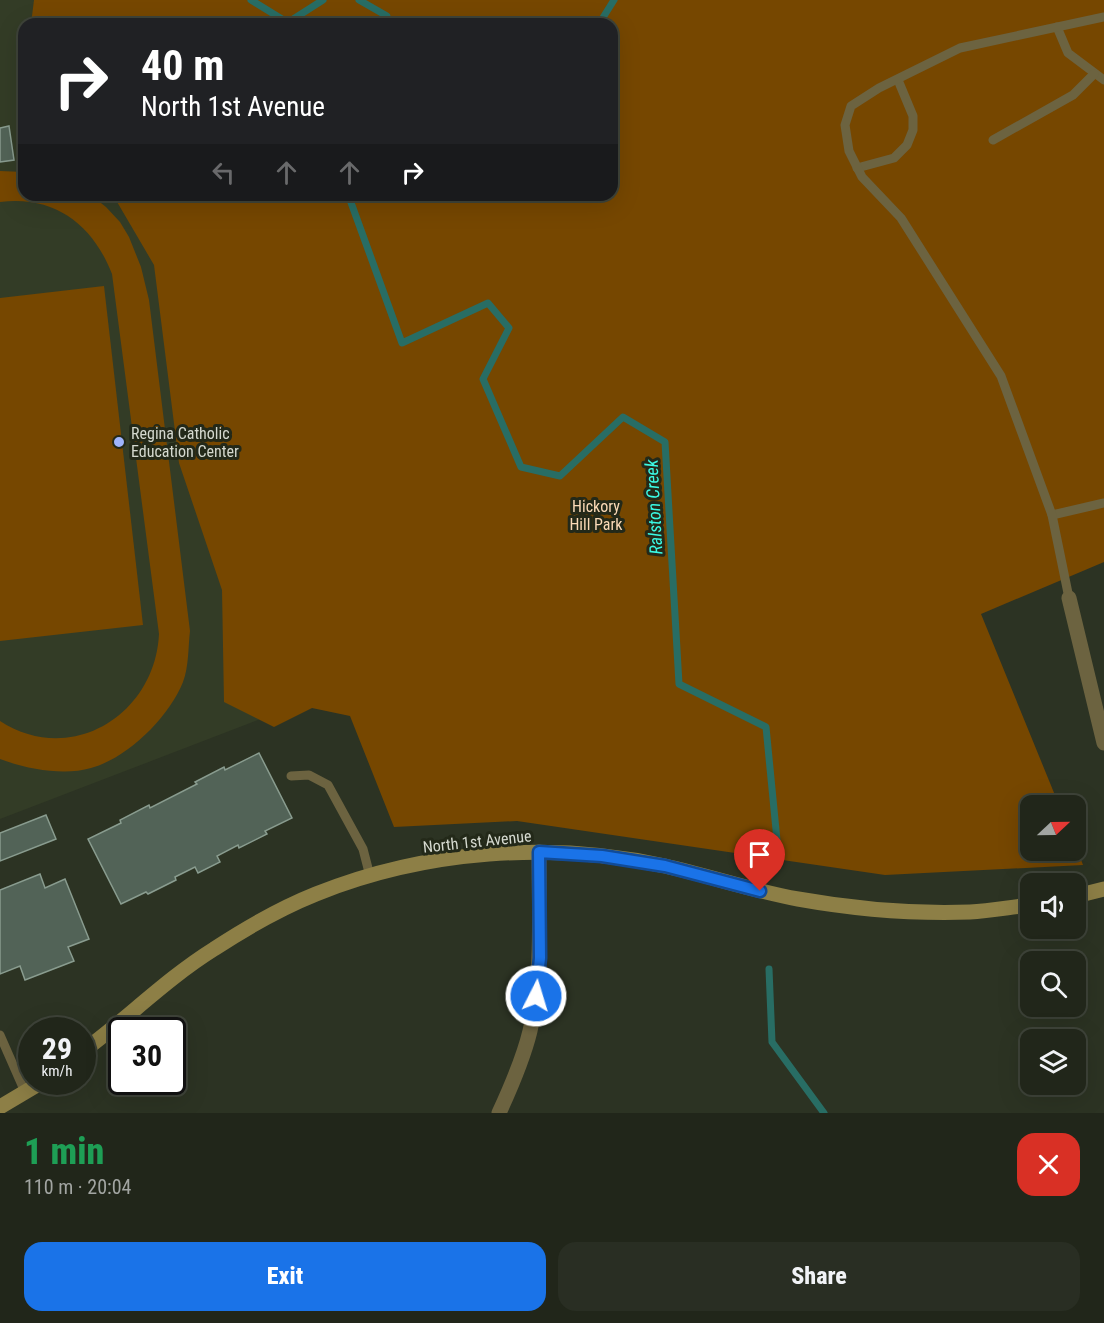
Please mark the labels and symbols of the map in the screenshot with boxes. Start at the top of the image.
place label: Regina Catholic Education Center [131,424,239,461]
marker: Regina Catholic Education Center [112,435,126,449]
water label: Ralston Creek [640,458,666,555]
park label: Hickory Hill Park [569,497,623,534]
north arrow [1020,795,1086,861]
street label: North 1st Avenue [422,826,532,857]
pin [734,829,785,891]
position arrow [504,964,568,1028]
speed limit sign: 30 [108,1017,186,1095]

